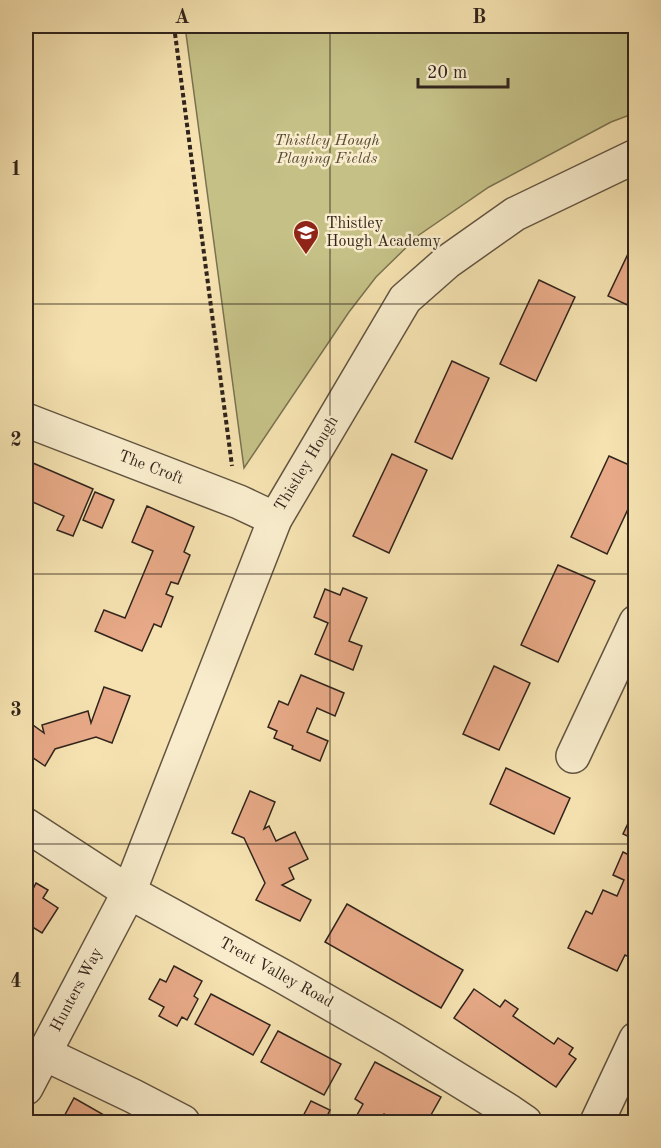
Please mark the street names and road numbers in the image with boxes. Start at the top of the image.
street label: Thistley Hough [272,413,342,514]
street label: The Croft [116,448,186,488]
street label: Trent Valley Road [216,935,336,1011]
street label: Hunters Way [48,945,106,1035]

